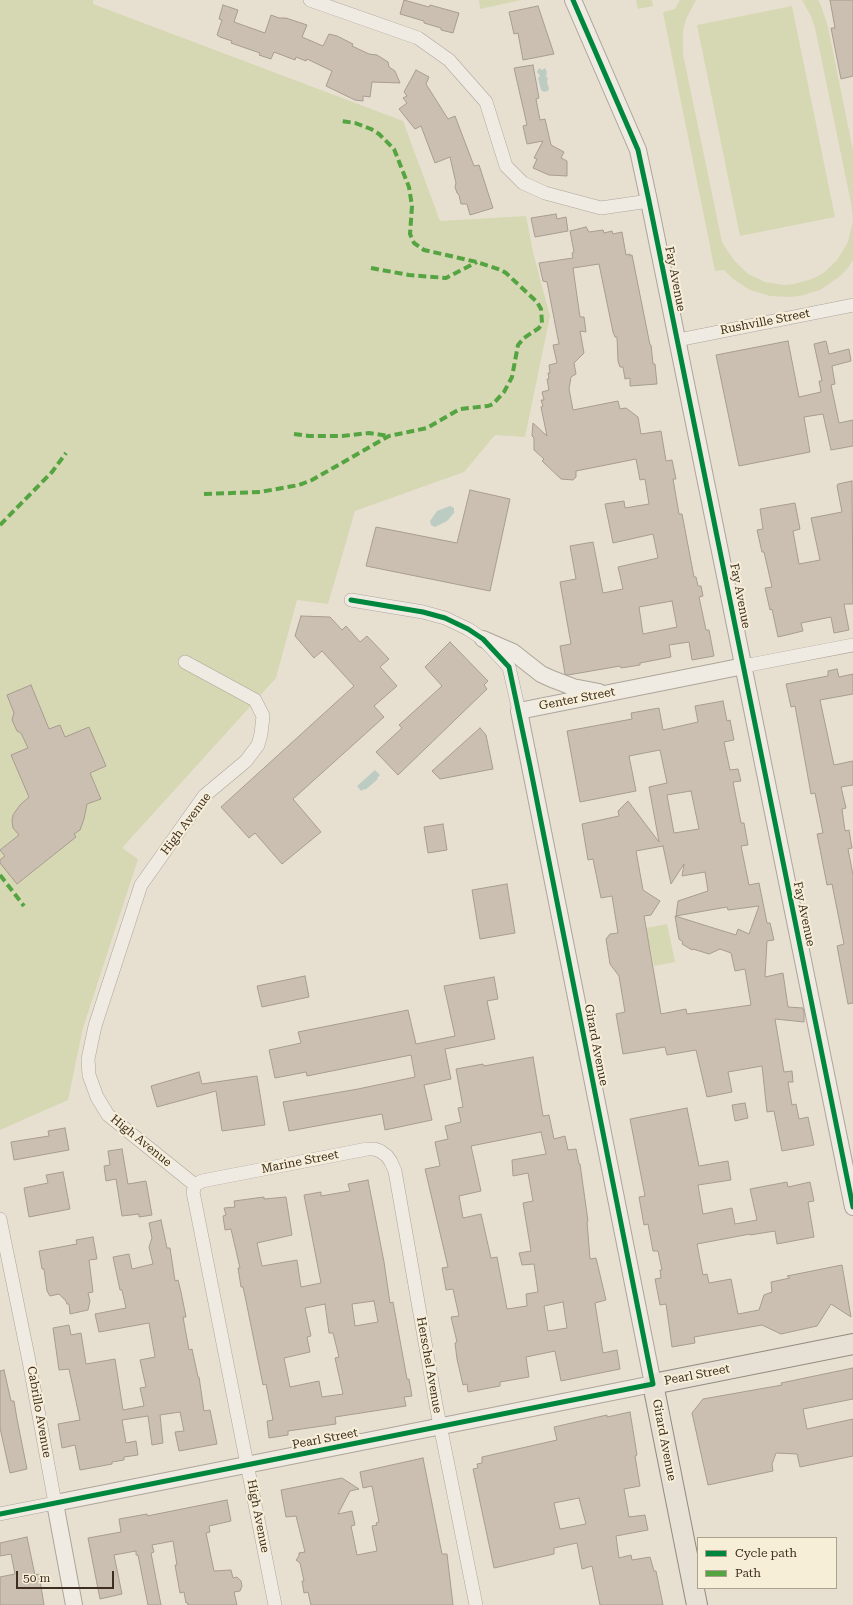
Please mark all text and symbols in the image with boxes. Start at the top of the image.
street label: Fay Avenue [662,245,688,313]
street label: Rushville Street [719,306,811,338]
street label: Fay Avenue [727,562,753,630]
street label: Genter Street [538,685,616,713]
street label: High Avenue [158,790,214,858]
street label: Fay Avenue [790,880,818,948]
street label: Girard Avenue [581,1003,611,1087]
street label: High Avenue [108,1112,174,1170]
street label: Marine Street [260,1147,340,1177]
street label: Herschel Avenue [413,1316,445,1414]
street label: Pearl Street [663,1362,731,1388]
street label: Cabrillo Avenue [24,1365,54,1459]
street label: Girard Avenue [649,1398,679,1482]
street label: Pearl Street [291,1426,359,1452]
street label: High Avenue [244,1478,272,1554]
legend [697,1537,837,1589]
text: Cycle path [735,1546,797,1560]
scale bar [18,1563,116,1589]
text: Path [735,1566,761,1580]
text: 50 m [23,1571,50,1585]

